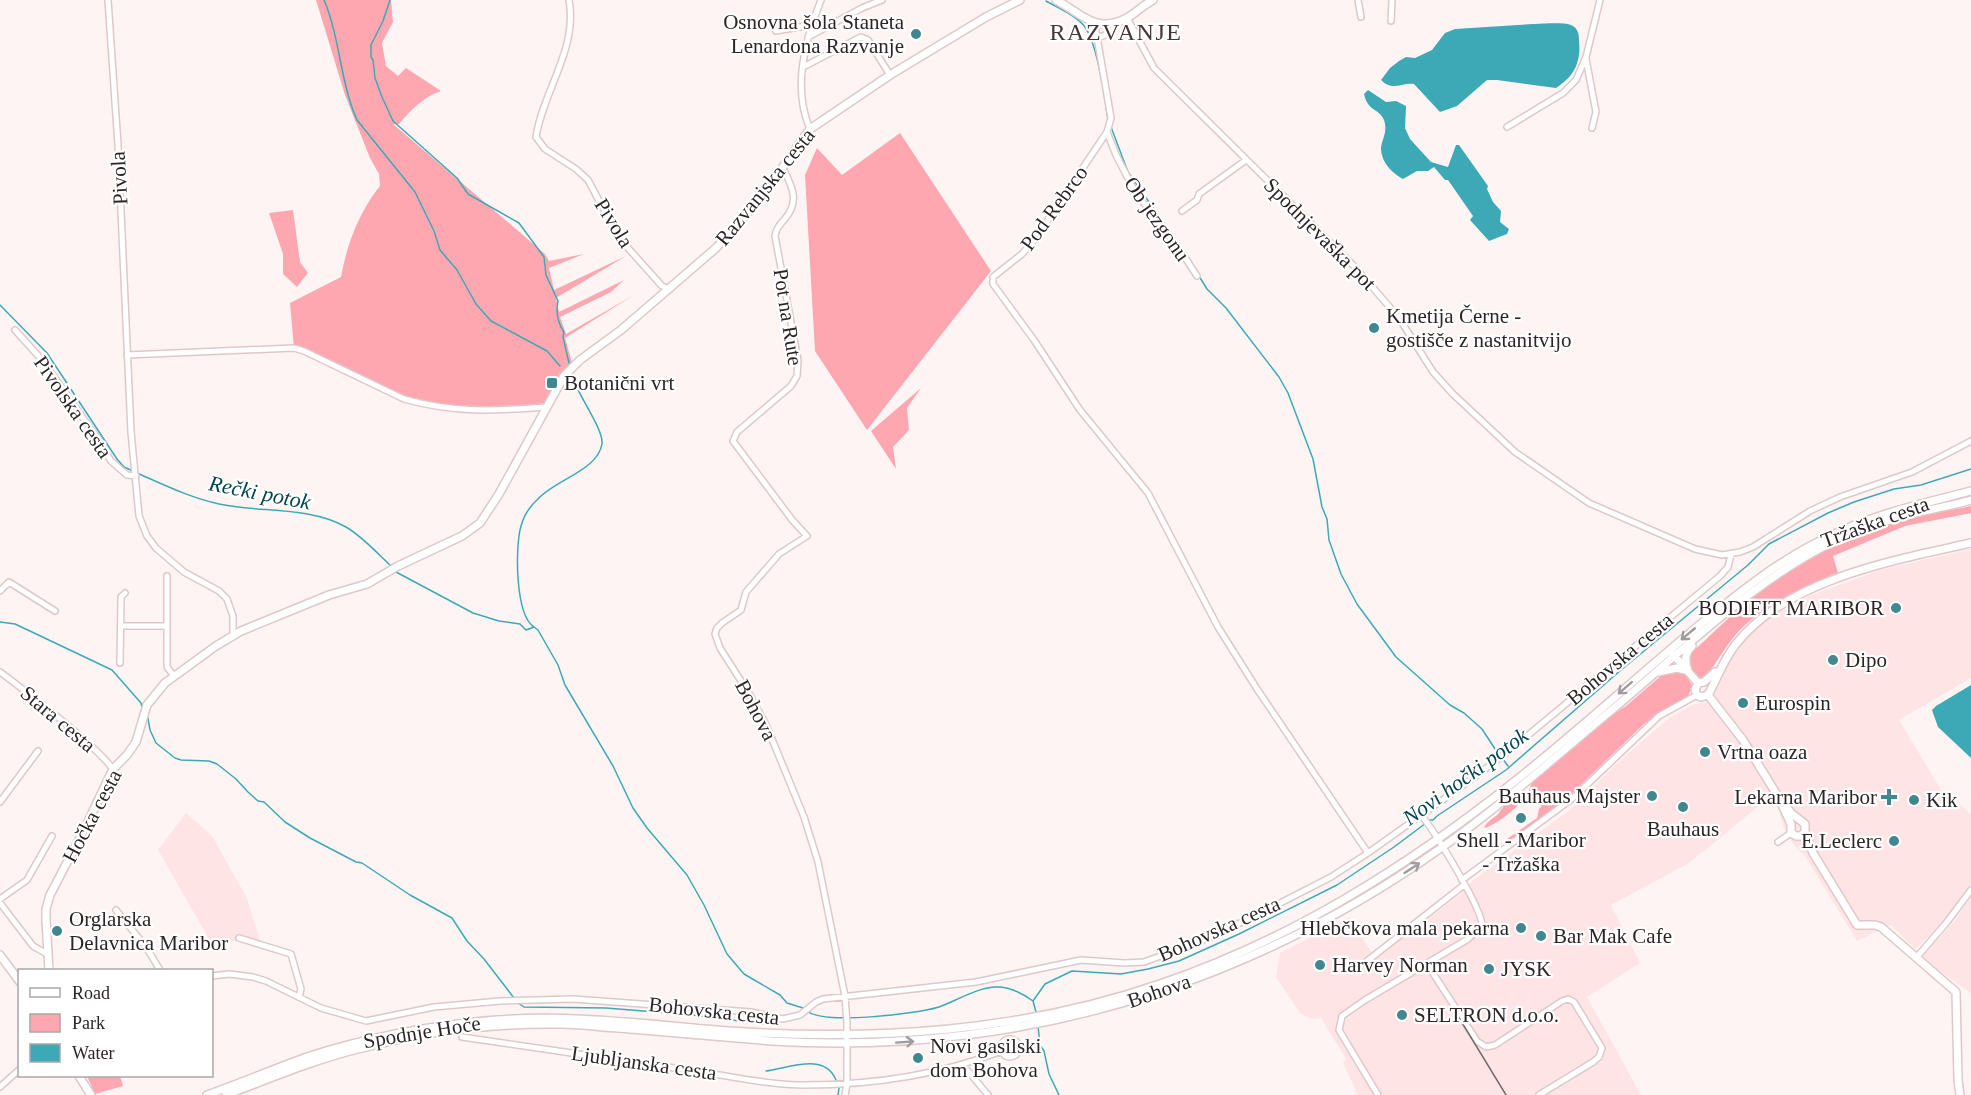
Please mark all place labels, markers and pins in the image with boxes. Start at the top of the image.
place label: Osnovna šola Staneta Lenardona Razvanje [723,10,905,58]
marker: Osnovna šola Staneta Lenardona Razvanje [909,27,923,41]
place label: Kmetija Černe - gostišče z nastanitvijo [1386,304,1571,352]
marker: Kmetija Černe - gostišče z nastanitvijo [1367,321,1381,335]
place label: Botanični vrt [564,371,674,395]
marker: Botanični vrt [545,376,559,390]
place label: BODIFIT MARIBOR [1698,596,1884,620]
marker: BODIFIT MARIBOR [1889,601,1903,615]
place label: Dipo [1845,648,1887,672]
marker: Dipo [1826,653,1840,667]
place label: Eurospin [1755,691,1831,715]
marker: Eurospin [1736,696,1750,710]
place label: Vrtna oaza [1717,740,1808,764]
marker: Vrtna oaza [1698,745,1712,759]
place label: Bauhaus Majster [1498,784,1640,808]
place label: Lekarna Maribor [1734,785,1877,809]
place label: Kik [1926,788,1958,812]
marker: Bauhaus Majster [1645,789,1659,803]
marker: Lekarna Maribor [1882,790,1896,804]
marker: Kik [1907,793,1921,807]
marker: Bauhaus [1676,800,1690,814]
marker: Shell - Maribor - Tržaška [1514,811,1528,825]
place label: Bauhaus [1647,817,1719,841]
place label: Shell - Maribor - Tržaška [1456,828,1586,876]
place label: E.Leclerc [1801,829,1882,853]
marker: E.Leclerc [1887,834,1901,848]
place label: Orglarska Delavnica Maribor [69,907,228,955]
place label: Hlebčkova mala pekarna [1300,916,1510,940]
marker: Hlebčkova mala pekarna [1514,921,1528,935]
marker: Orglarska Delavnica Maribor [50,924,64,938]
place label: Bar Mak Cafe [1553,924,1672,948]
marker: Bar Mak Cafe [1534,929,1548,943]
place label: Harvey Norman [1332,953,1468,977]
place label: JYSK [1501,957,1551,981]
marker: Harvey Norman [1313,958,1327,972]
marker: JYSK [1482,962,1496,976]
place label: SELTRON d.o.o. [1414,1003,1559,1027]
marker: SELTRON d.o.o. [1395,1008,1409,1022]
place label: Novi gasilski dom Bohova [930,1034,1042,1082]
marker: Novi gasilski dom Bohova [911,1051,925,1065]

